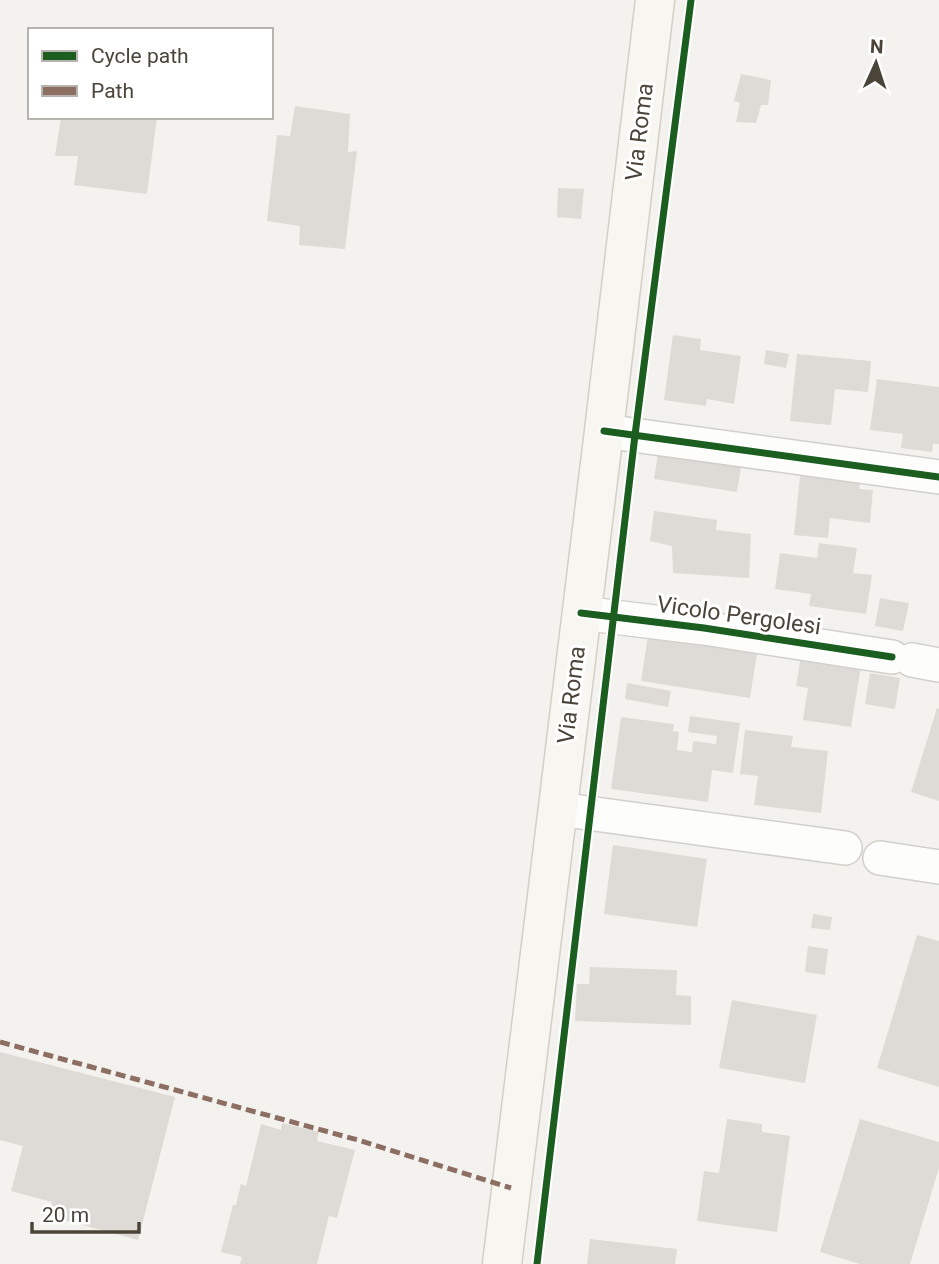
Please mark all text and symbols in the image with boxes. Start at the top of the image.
legend [28,28,273,119]
north arrow [841,28,911,98]
text: N [870,35,884,58]
text: Cycle path [91,44,189,68]
text: Path [91,79,134,103]
street label: Via Roma [620,82,659,183]
street label: Vicolo Pergolesi [655,591,823,640]
street label: Via Roma [552,645,591,746]
scale bar [32,1190,138,1234]
text: 20 m [42,1203,89,1227]

